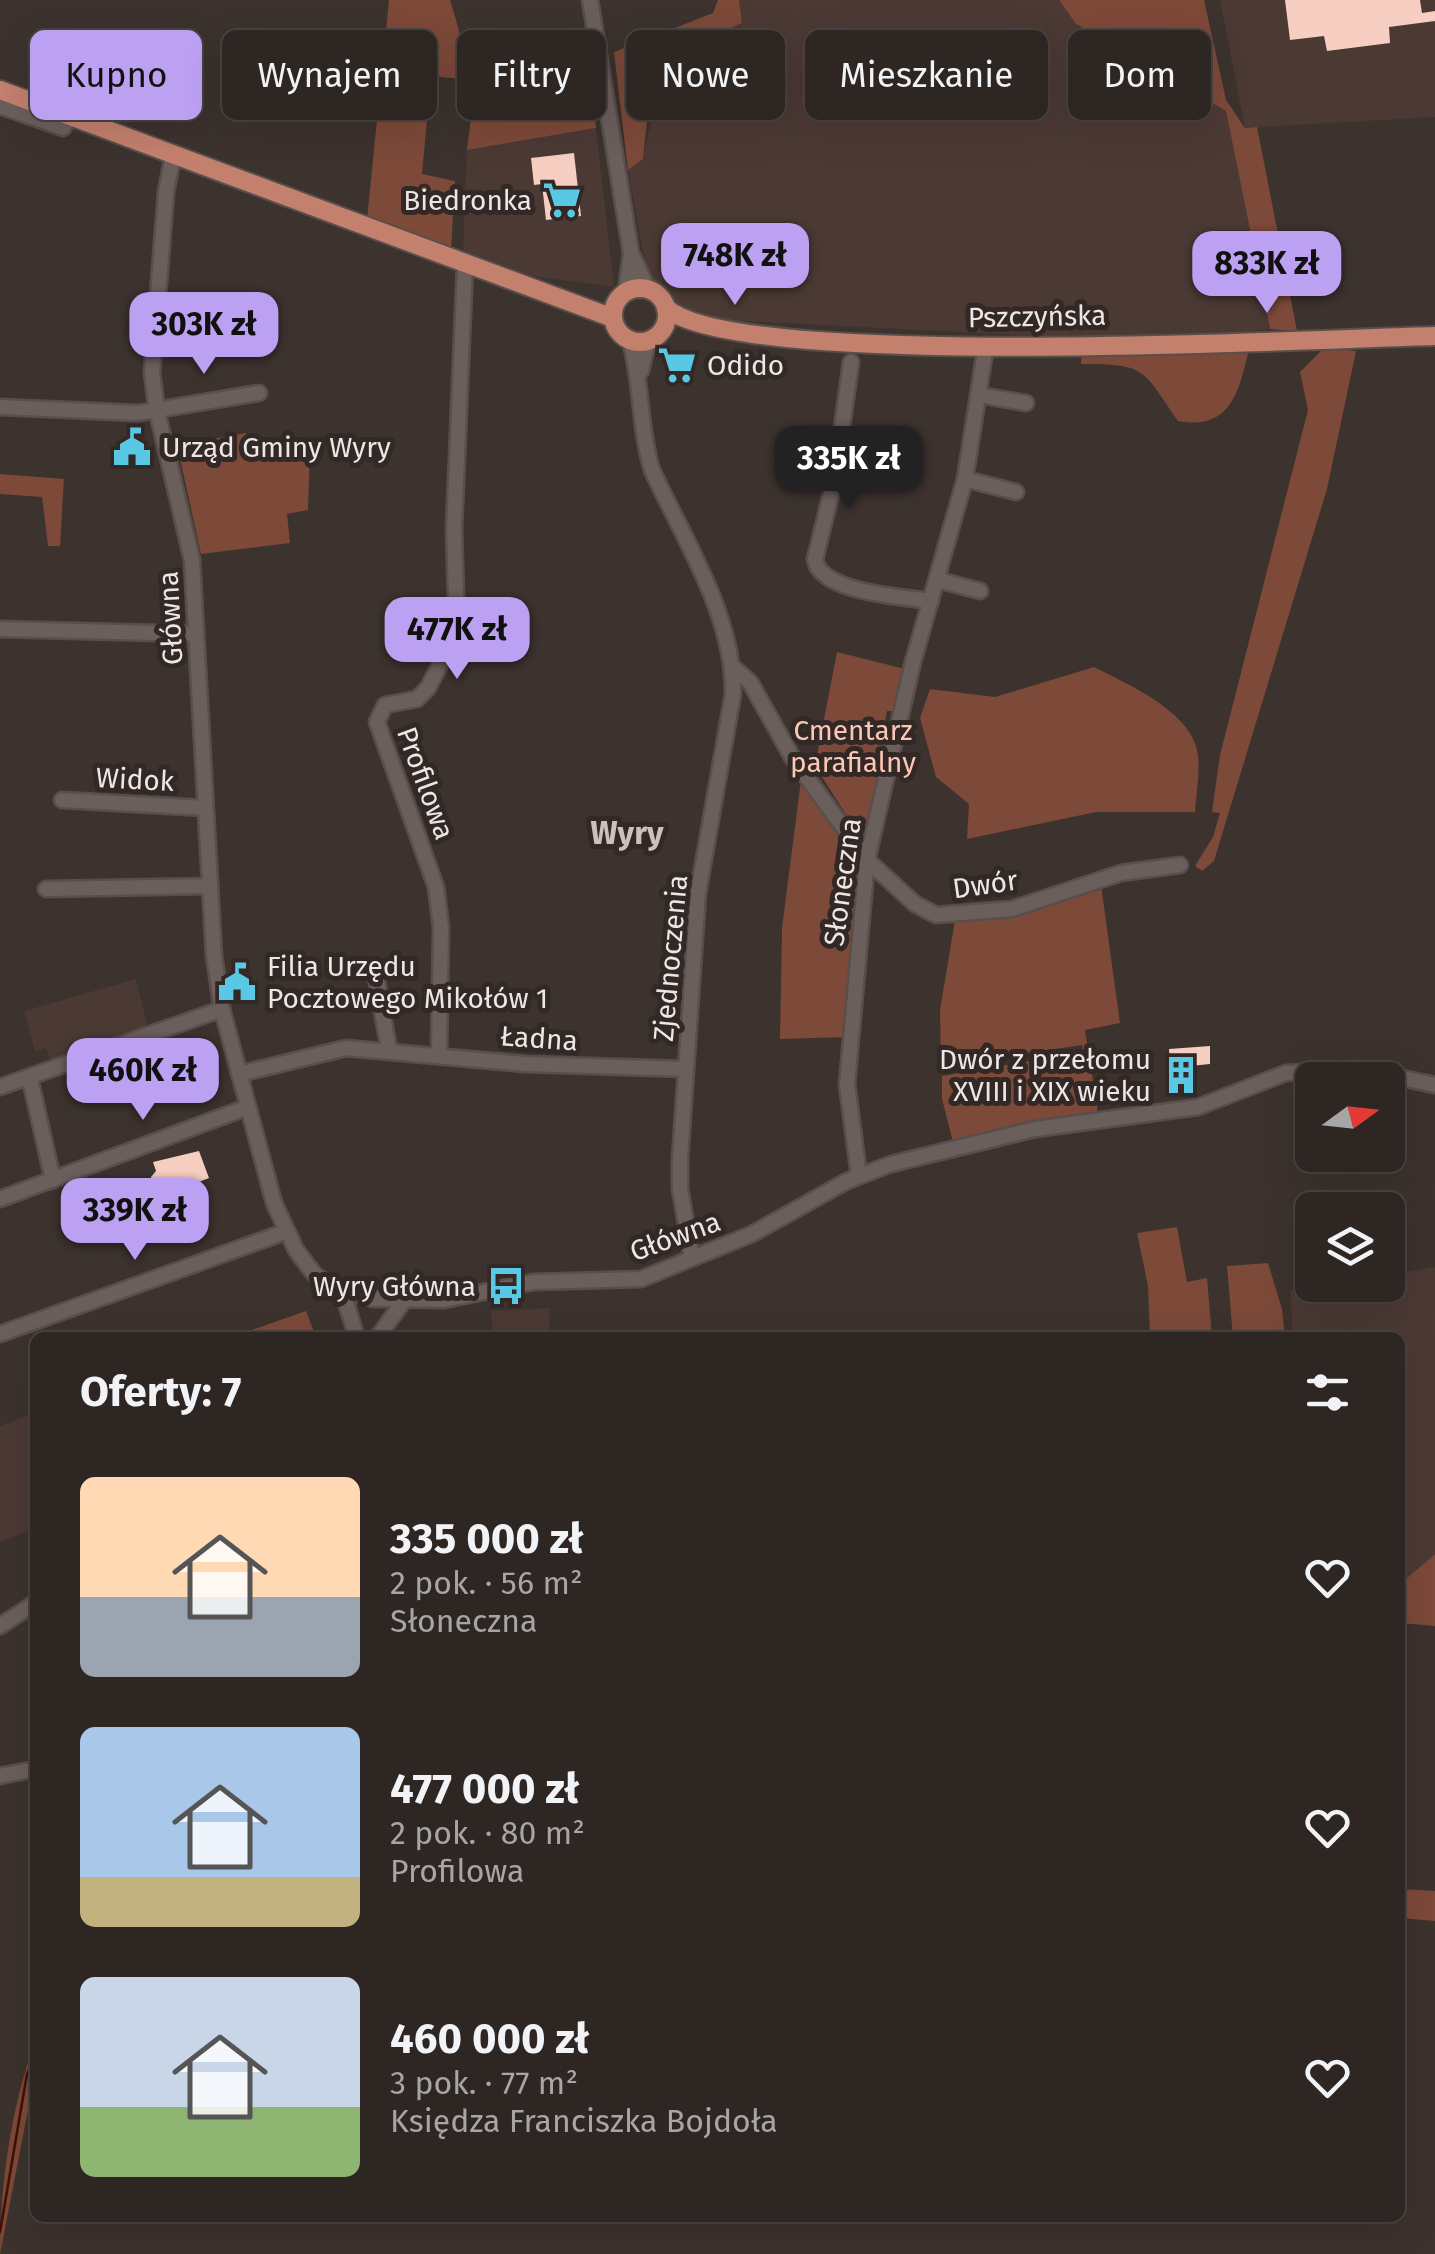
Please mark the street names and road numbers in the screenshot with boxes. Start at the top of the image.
street label: Pszczyńska [967,299,1107,334]
street label: Główna [152,570,189,666]
street label: Profilowa [390,722,461,844]
street label: Widok [95,761,176,798]
street label: Słoneczna [817,816,868,948]
street label: Dwór [950,864,1020,905]
street label: Zjednoczenia [647,873,694,1043]
street label: Ładna [499,1019,579,1058]
street label: Główna [625,1205,725,1268]

